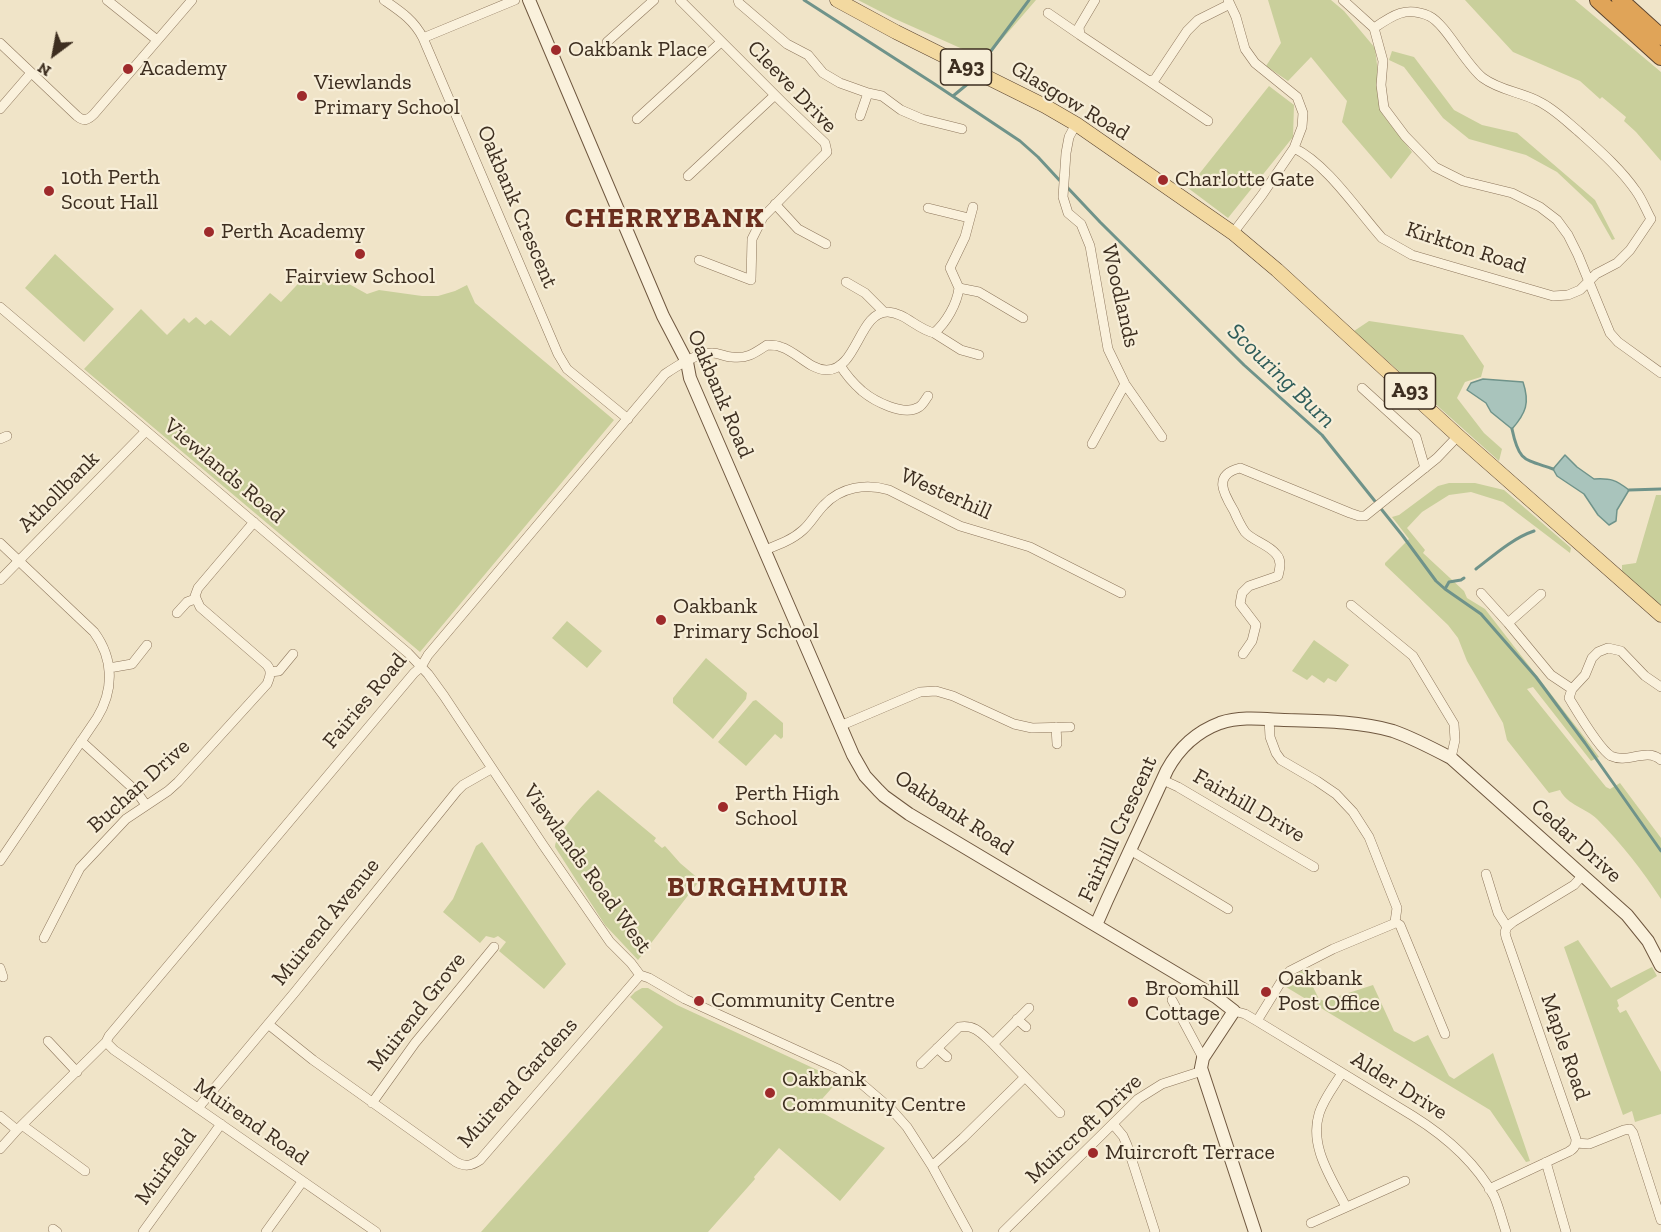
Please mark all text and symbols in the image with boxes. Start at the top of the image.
north arrow [24,24,84,84]
street label: Cleeve Drive [741,35,843,139]
place label: Oakbank Place [568,37,707,63]
marker: Oakbank Place [549,43,563,57]
road number: A93 [940,49,992,85]
street label: Glasgow Road [1006,55,1134,147]
place label: Academy [140,56,227,82]
text: N [34,58,54,81]
marker: Academy [121,62,135,76]
place label: Viewlands Primary School [314,70,460,122]
marker: Viewlands Primary School [295,89,309,103]
street label: Oakbank Crescent [471,122,563,292]
place label: 10th Perth Scout Hall [61,165,160,216]
place label: Charlotte Gate [1175,167,1314,193]
marker: Charlotte Gate [1156,173,1170,187]
marker: 10th Perth Scout Hall [42,184,56,198]
district label: CHERRYBANK [565,202,765,236]
street label: Kirkton Road [1402,216,1530,280]
place label: Perth Academy [221,219,365,245]
marker: Perth Academy [202,225,216,239]
street label: Woodlands [1095,242,1145,350]
marker: Fairview School [353,247,367,261]
place label: Fairview School [285,264,435,290]
water label: Scouring Burn [1221,317,1341,435]
street label: Oakbank Road [681,326,759,462]
road number: A93 [1384,373,1436,409]
street label: Viewlands Road [158,413,290,529]
street label: Athollbank [13,446,105,538]
street label: Westerhill [896,462,996,526]
place label: Oakbank Primary School [673,594,819,646]
marker: Oakbank Primary School [654,613,668,627]
street label: Fairies Road [317,648,413,754]
street label: Buchan Drive [83,733,195,839]
street label: Fairhill Crescent [1073,752,1163,906]
street label: Fairhill Drive [1188,763,1310,849]
street label: Oakbank Road [889,765,1019,861]
street label: Viewlands Road West [517,779,657,959]
place label: Perth High School [735,781,839,832]
street label: Cedar Drive [1525,793,1627,889]
marker: Perth High School [716,800,730,814]
street label: Muirend Avenue [267,853,385,991]
district label: BURGHMUIR [667,871,849,905]
street label: Muirend Grove [362,947,472,1077]
place label: Oakbank Post Office [1278,966,1380,1017]
place label: Broomhill Cottage [1145,976,1239,1028]
marker: Oakbank Post Office [1259,985,1273,999]
place label: Community Centre [711,988,895,1014]
street label: Maple Road [1535,991,1595,1103]
marker: Community Centre [692,994,706,1008]
marker: Broomhill Cottage [1126,995,1140,1009]
street label: Muirend Gardens [453,1012,583,1154]
street label: Alder Drive [1346,1046,1452,1126]
place label: Oakbank Community Centre [782,1067,966,1118]
street label: Muircroft Drive [1020,1068,1148,1190]
street label: Muirend Road [189,1073,313,1171]
marker: Oakbank Community Centre [763,1086,777,1100]
street label: Muirfield [130,1124,202,1210]
place label: Muircroft Terrace [1105,1140,1275,1166]
marker: Muircroft Terrace [1086,1146,1100,1160]

